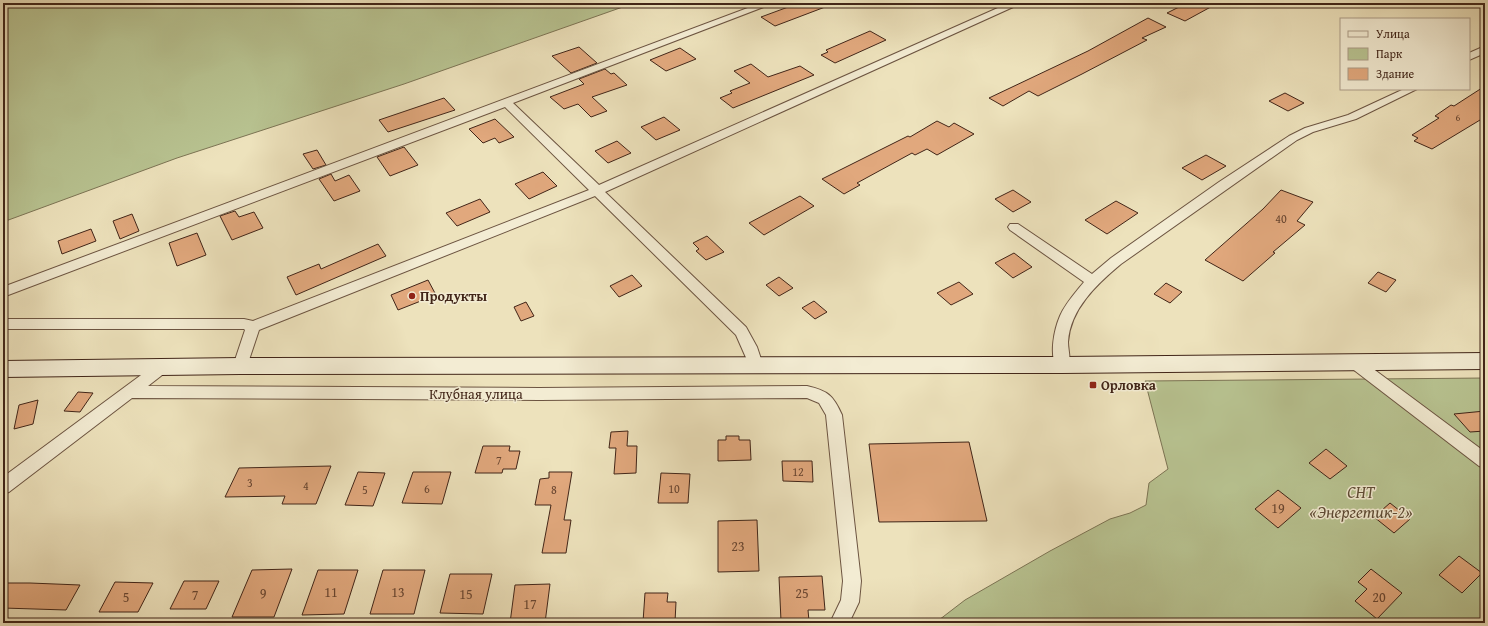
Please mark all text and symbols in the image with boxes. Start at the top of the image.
legend [1340,18,1470,90]
text: Улица [1376,25,1410,42]
text: Парк [1376,45,1403,62]
text: Здание [1376,65,1415,82]
house number: 6 [1456,110,1461,125]
house number: 40 [1275,210,1287,227]
place label: Продукты [420,286,487,306]
marker: Продукты [407,291,417,301]
place label: Орловка [1101,375,1157,395]
marker: Орловка [1088,380,1098,390]
street label: Клубная улица [429,384,523,404]
house number: 7 [496,452,502,469]
house number: 12 [792,463,804,480]
house number: 3 [247,474,253,491]
house number: 4 [303,477,309,494]
park label: СНТ «Энергетик-2» [1310,479,1413,524]
house number: 6 [424,480,430,497]
house number: 10 [668,480,680,497]
house number: 5 [362,481,368,498]
house number: 8 [551,481,557,498]
house number: 19 [1271,498,1285,518]
house number: 23 [731,536,745,556]
house number: 11 [324,582,338,602]
house number: 13 [391,582,405,602]
house number: 9 [260,583,267,603]
house number: 25 [795,583,809,603]
house number: 15 [459,584,473,604]
house number: 7 [192,585,199,605]
house number: 5 [123,587,129,607]
house number: 20 [1372,587,1386,607]
house number: 17 [523,594,537,614]

